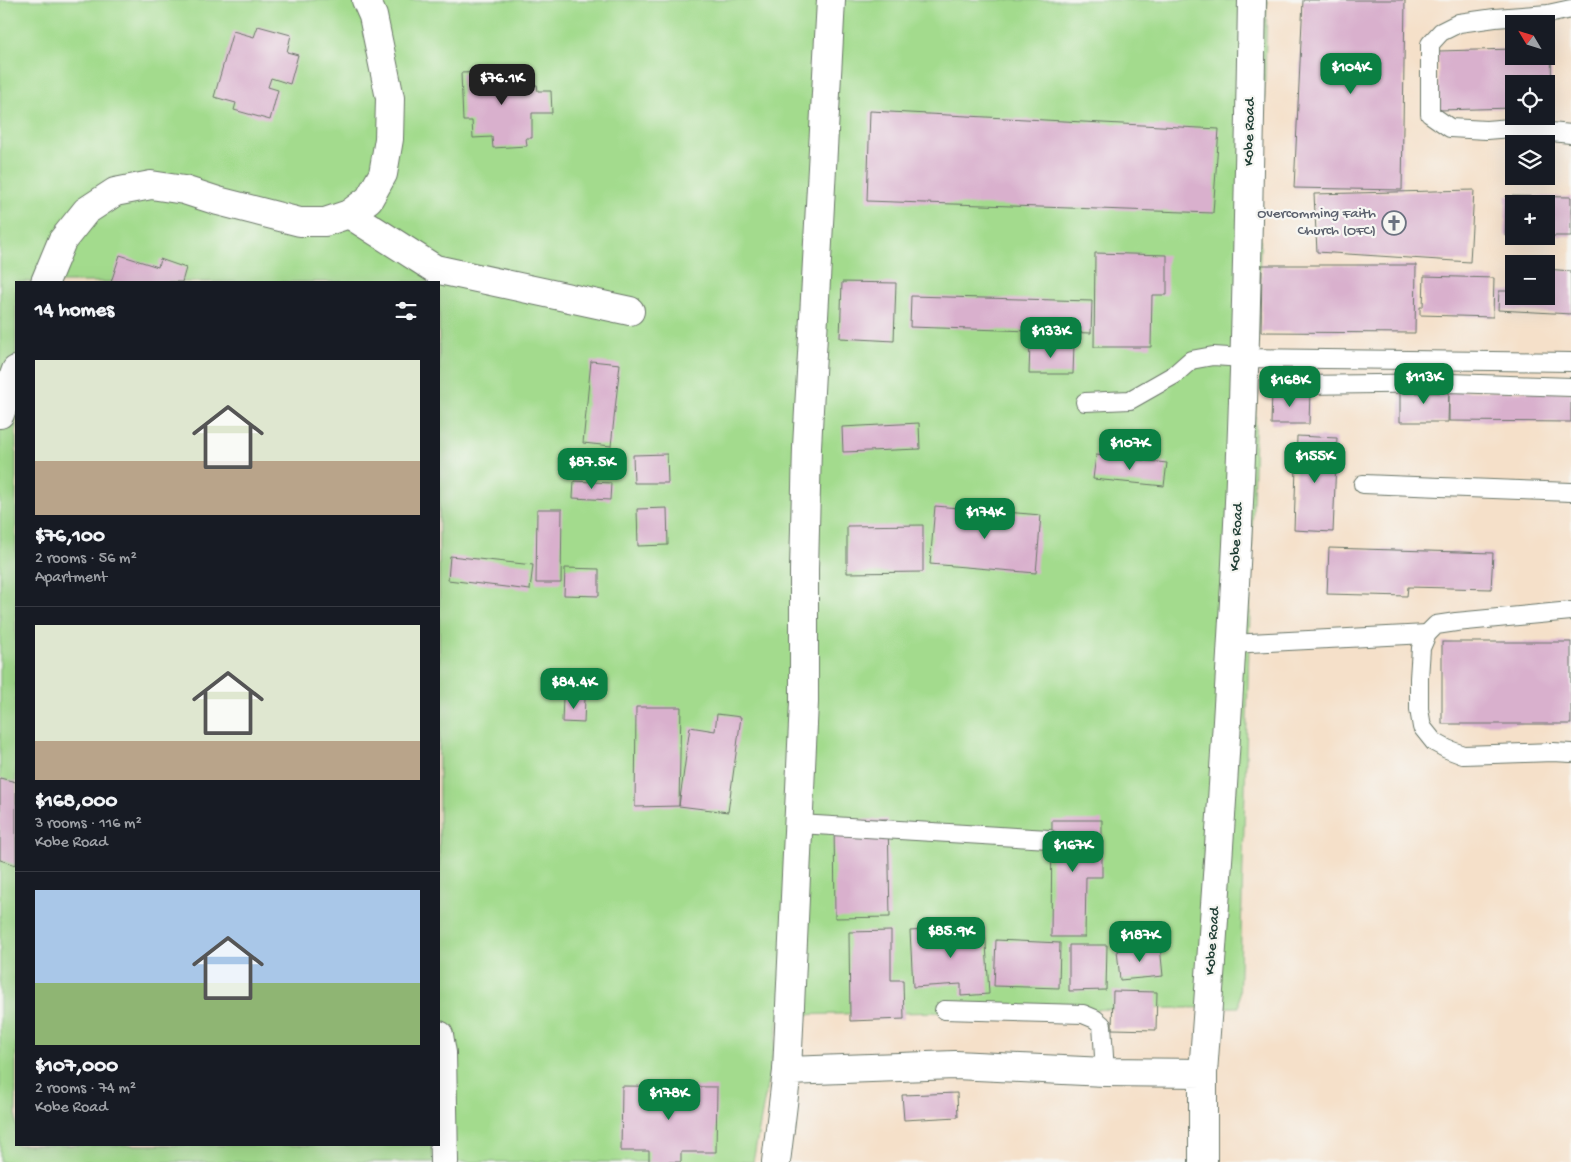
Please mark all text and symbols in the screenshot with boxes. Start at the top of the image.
north arrow [1505,15,1555,65]
map controls [1505,15,1555,305]
pin: $104K [1316,52,1386,95]
text: $104K [1331,59,1371,78]
pin: $76.1K [461,64,543,106]
text: $76.1K [480,70,524,89]
button: locate [1505,75,1555,125]
street label: Kobe Road [1240,97,1260,166]
button: layers [1505,135,1555,185]
button: + [1505,195,1555,245]
place label: Overcomming Faith Church (OFC) [1257,205,1376,240]
church icon: Overcomming Faith Church (OFC) [1381,210,1407,236]
button: − [1505,255,1555,305]
icon: filters [392,297,420,325]
text: 14 homes [35,299,114,324]
pin: $133K [1016,316,1086,359]
text: $133K [1031,323,1071,342]
pin: $113K [1389,362,1459,405]
pin: $168K [1255,366,1325,408]
text: $113K [1405,369,1443,388]
text: $168K [1270,372,1310,391]
icon: home [183,392,273,482]
pin: $107K [1095,428,1165,471]
text: $107K [1110,435,1150,454]
pin: $155K [1280,442,1350,484]
pin: $87.5K [551,448,633,490]
text: $155K [1295,448,1335,467]
text: $87.5K [569,454,615,473]
pin: $174K [950,498,1020,540]
street label: Kobe Road [1226,501,1248,571]
text: $174K [966,504,1004,523]
text: $76,100 [35,525,105,550]
text: 2 rooms · 56 m² [35,550,137,569]
text: Apartment [35,569,107,588]
icon: home [183,658,273,748]
pin: $84.4K [533,668,615,710]
text: $84.4K [552,674,596,693]
text: $168,000 [35,790,117,815]
text: 3 rooms · 116 m² [35,815,142,834]
pin: $167K [1038,830,1108,873]
text: Kobe Road [35,834,108,853]
text: $167K [1054,837,1092,856]
street label: Kobe Road [1202,905,1224,976]
pin: $85.9K [910,916,992,959]
pin: $187K [1105,920,1175,963]
icon: home [183,923,273,1013]
text: $85.9K [928,923,974,942]
text: $187K [1120,927,1160,946]
text: $107,000 [35,1055,118,1080]
pin: $178K [634,1078,704,1121]
text: 2 rooms · 74 m² [35,1080,136,1099]
text: $178K [649,1085,689,1104]
text: Kobe Road [35,1099,108,1118]

